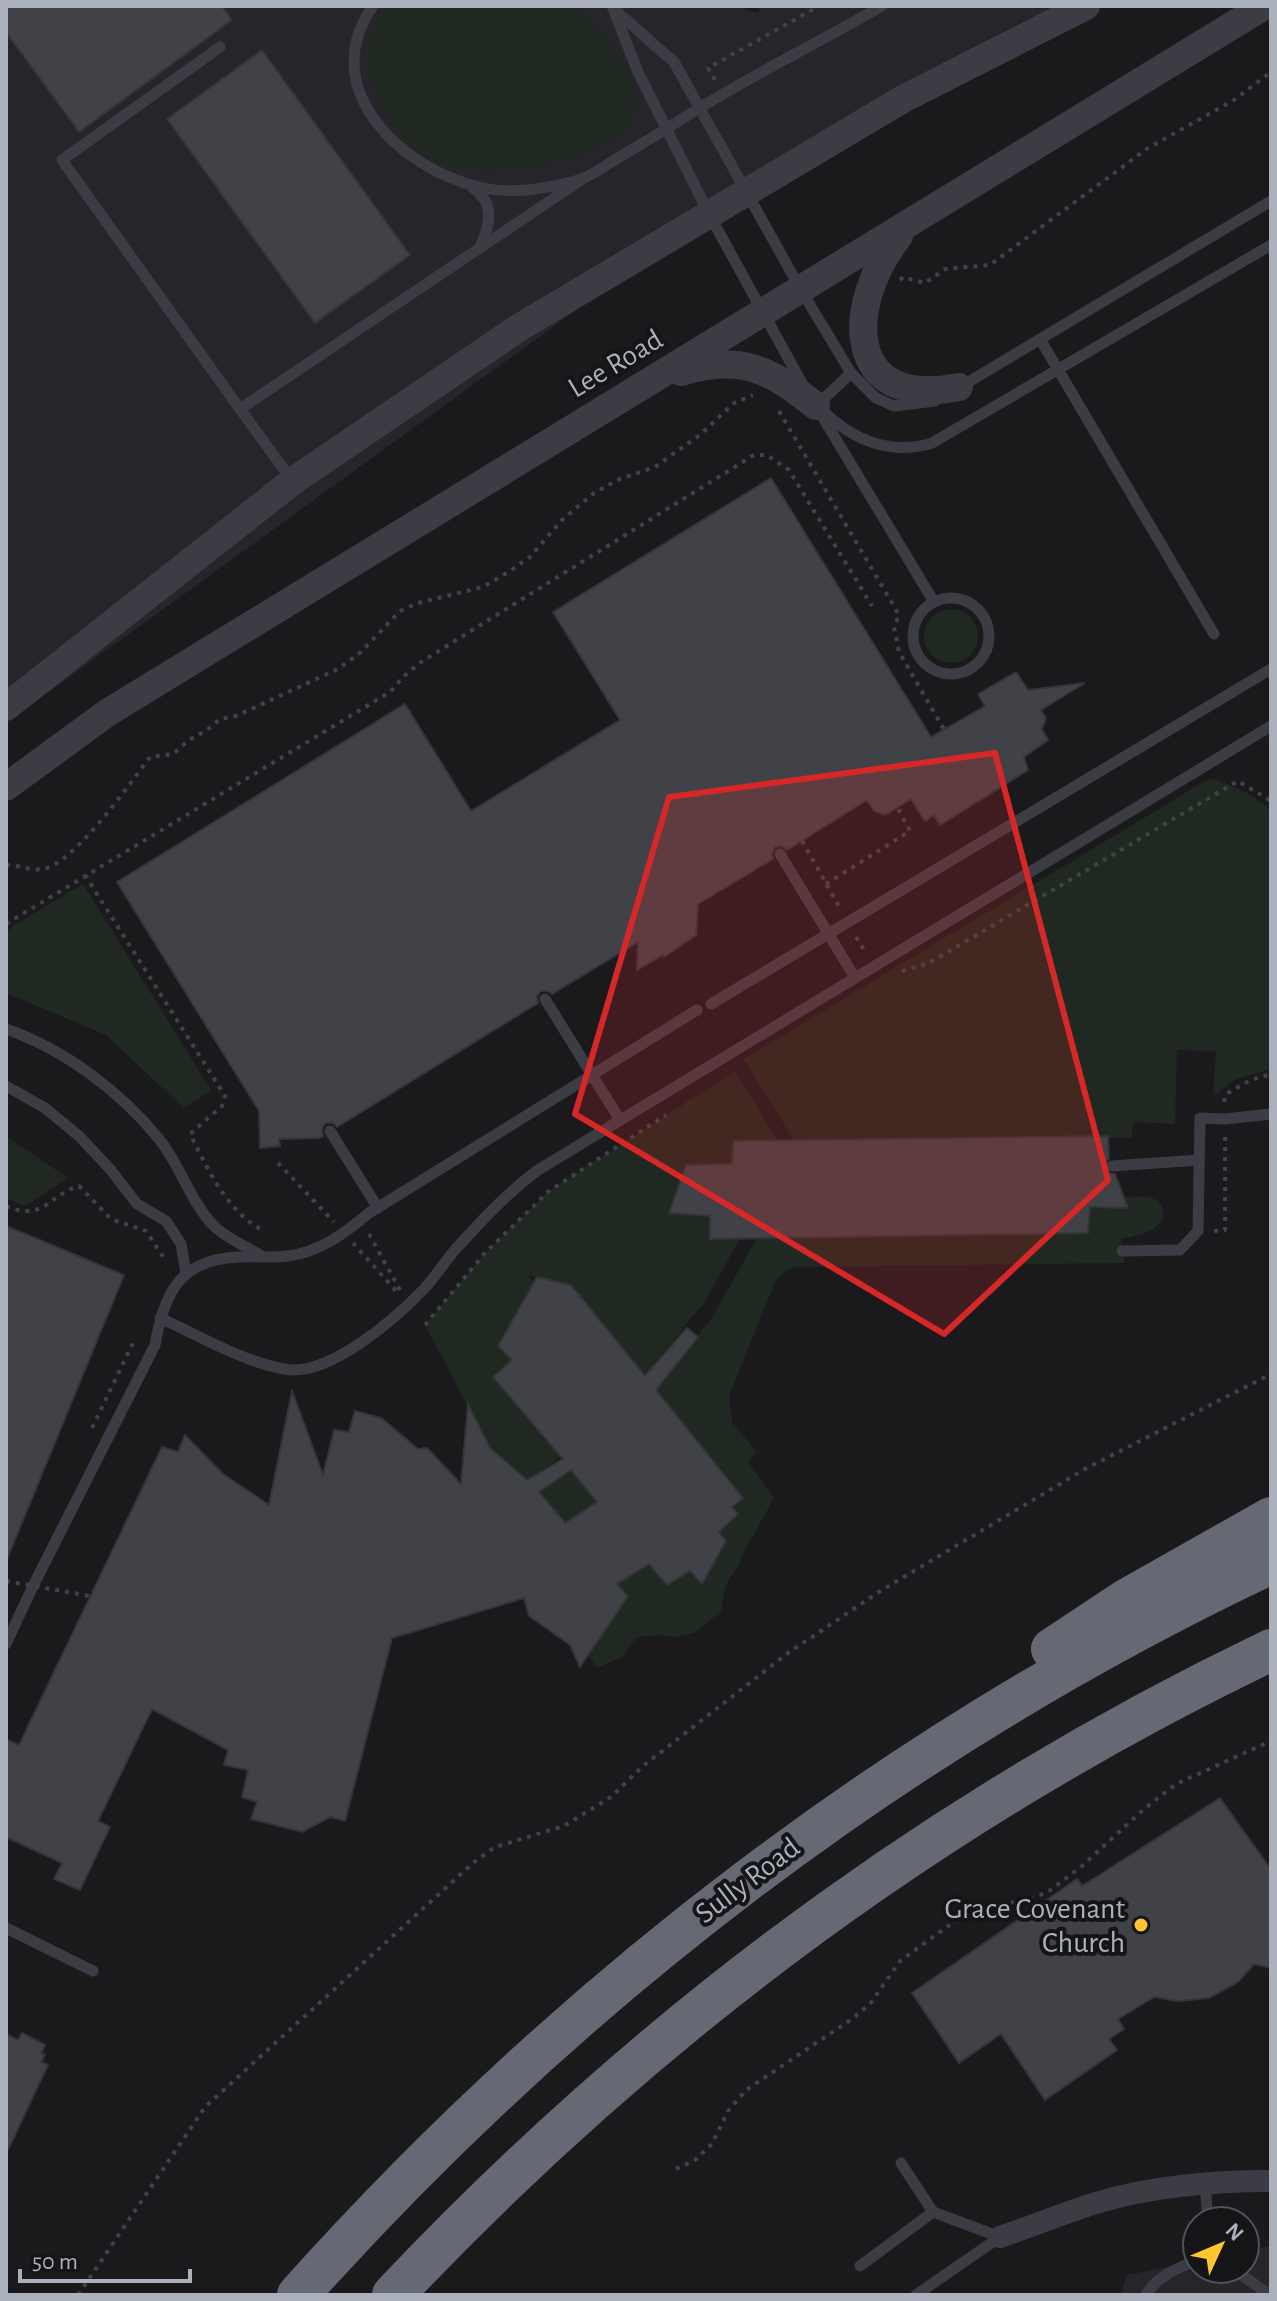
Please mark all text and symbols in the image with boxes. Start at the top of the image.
street label: Lee Road [563,324,668,404]
street label: Sully Road [690,1832,805,1929]
place label: Grace Covenant Church [945,1894,1125,1958]
marker: Grace Covenant Church [1132,1916,1150,1934]
north arrow [1181,2205,1261,2285]
text: N [1221,2219,1248,2245]
scale bar [20,2233,190,2283]
text: 50 m [32,2250,78,2274]

